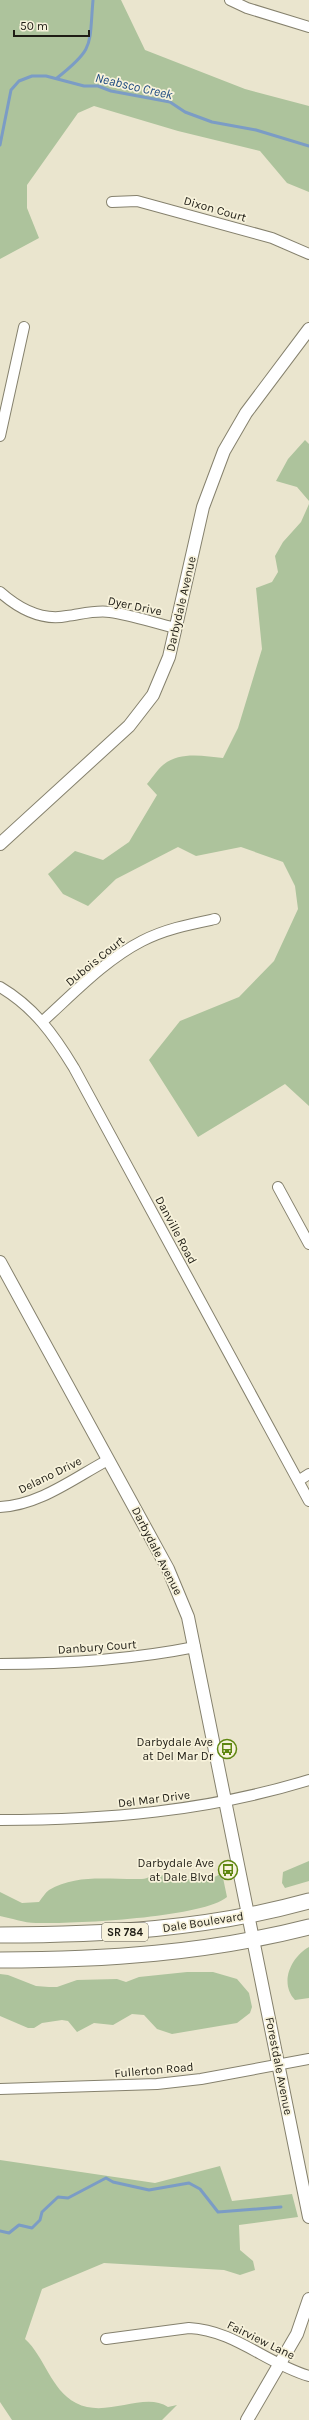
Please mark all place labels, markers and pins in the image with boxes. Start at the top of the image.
place label: Darbydale Ave at Del Mar Dr [137,1735,214,1763]
bus stop icon: Darbydale Ave at Del Mar Dr [216,1738,238,1760]
place label: Darbydale Ave at Dale Blvd [138,1856,214,1884]
bus stop icon: Darbydale Ave at Dale Blvd [217,1859,239,1881]

